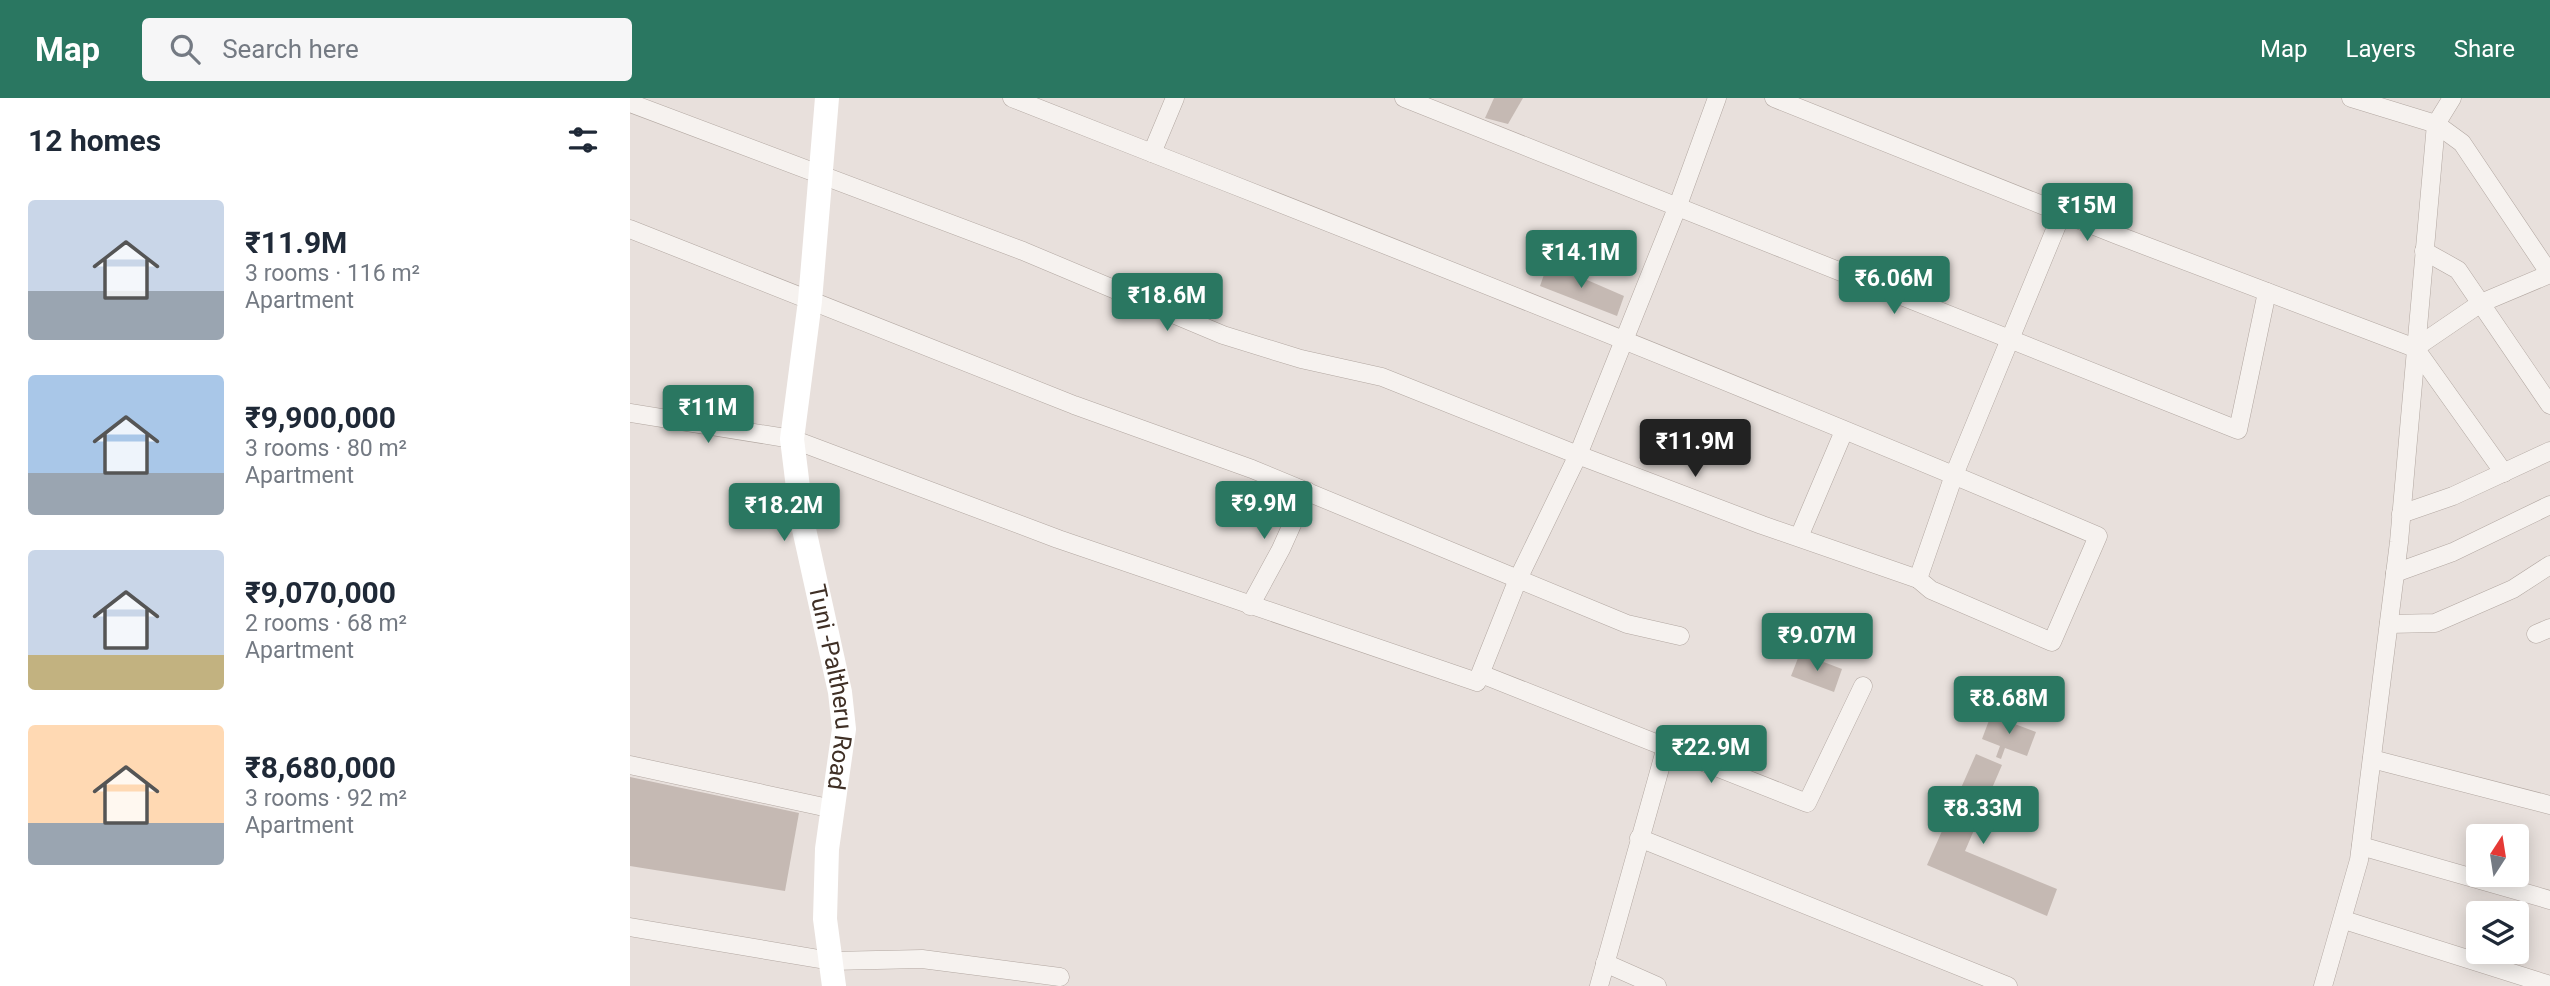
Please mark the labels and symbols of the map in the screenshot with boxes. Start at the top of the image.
pin: ₹15M [2046,184,2128,243]
pin: ₹14.1M [1524,230,1638,290]
pin: ₹6.06M [1837,256,1951,316]
pin: ₹18.6M [1110,274,1224,333]
pin: ₹11M [667,386,749,445]
pin: ₹11.9M [1638,420,1752,479]
pin: ₹9.9M [1215,482,1313,541]
pin: ₹18.2M [727,484,841,543]
street label: Tuni -Paltheru Road [803,582,858,792]
pin: ₹9.07M [1760,614,1874,673]
pin: ₹8.68M [1952,676,2066,736]
pin: ₹22.9M [1654,726,1768,785]
pin: ₹8.33M [1926,786,2040,846]
north arrow [2466,824,2529,887]

